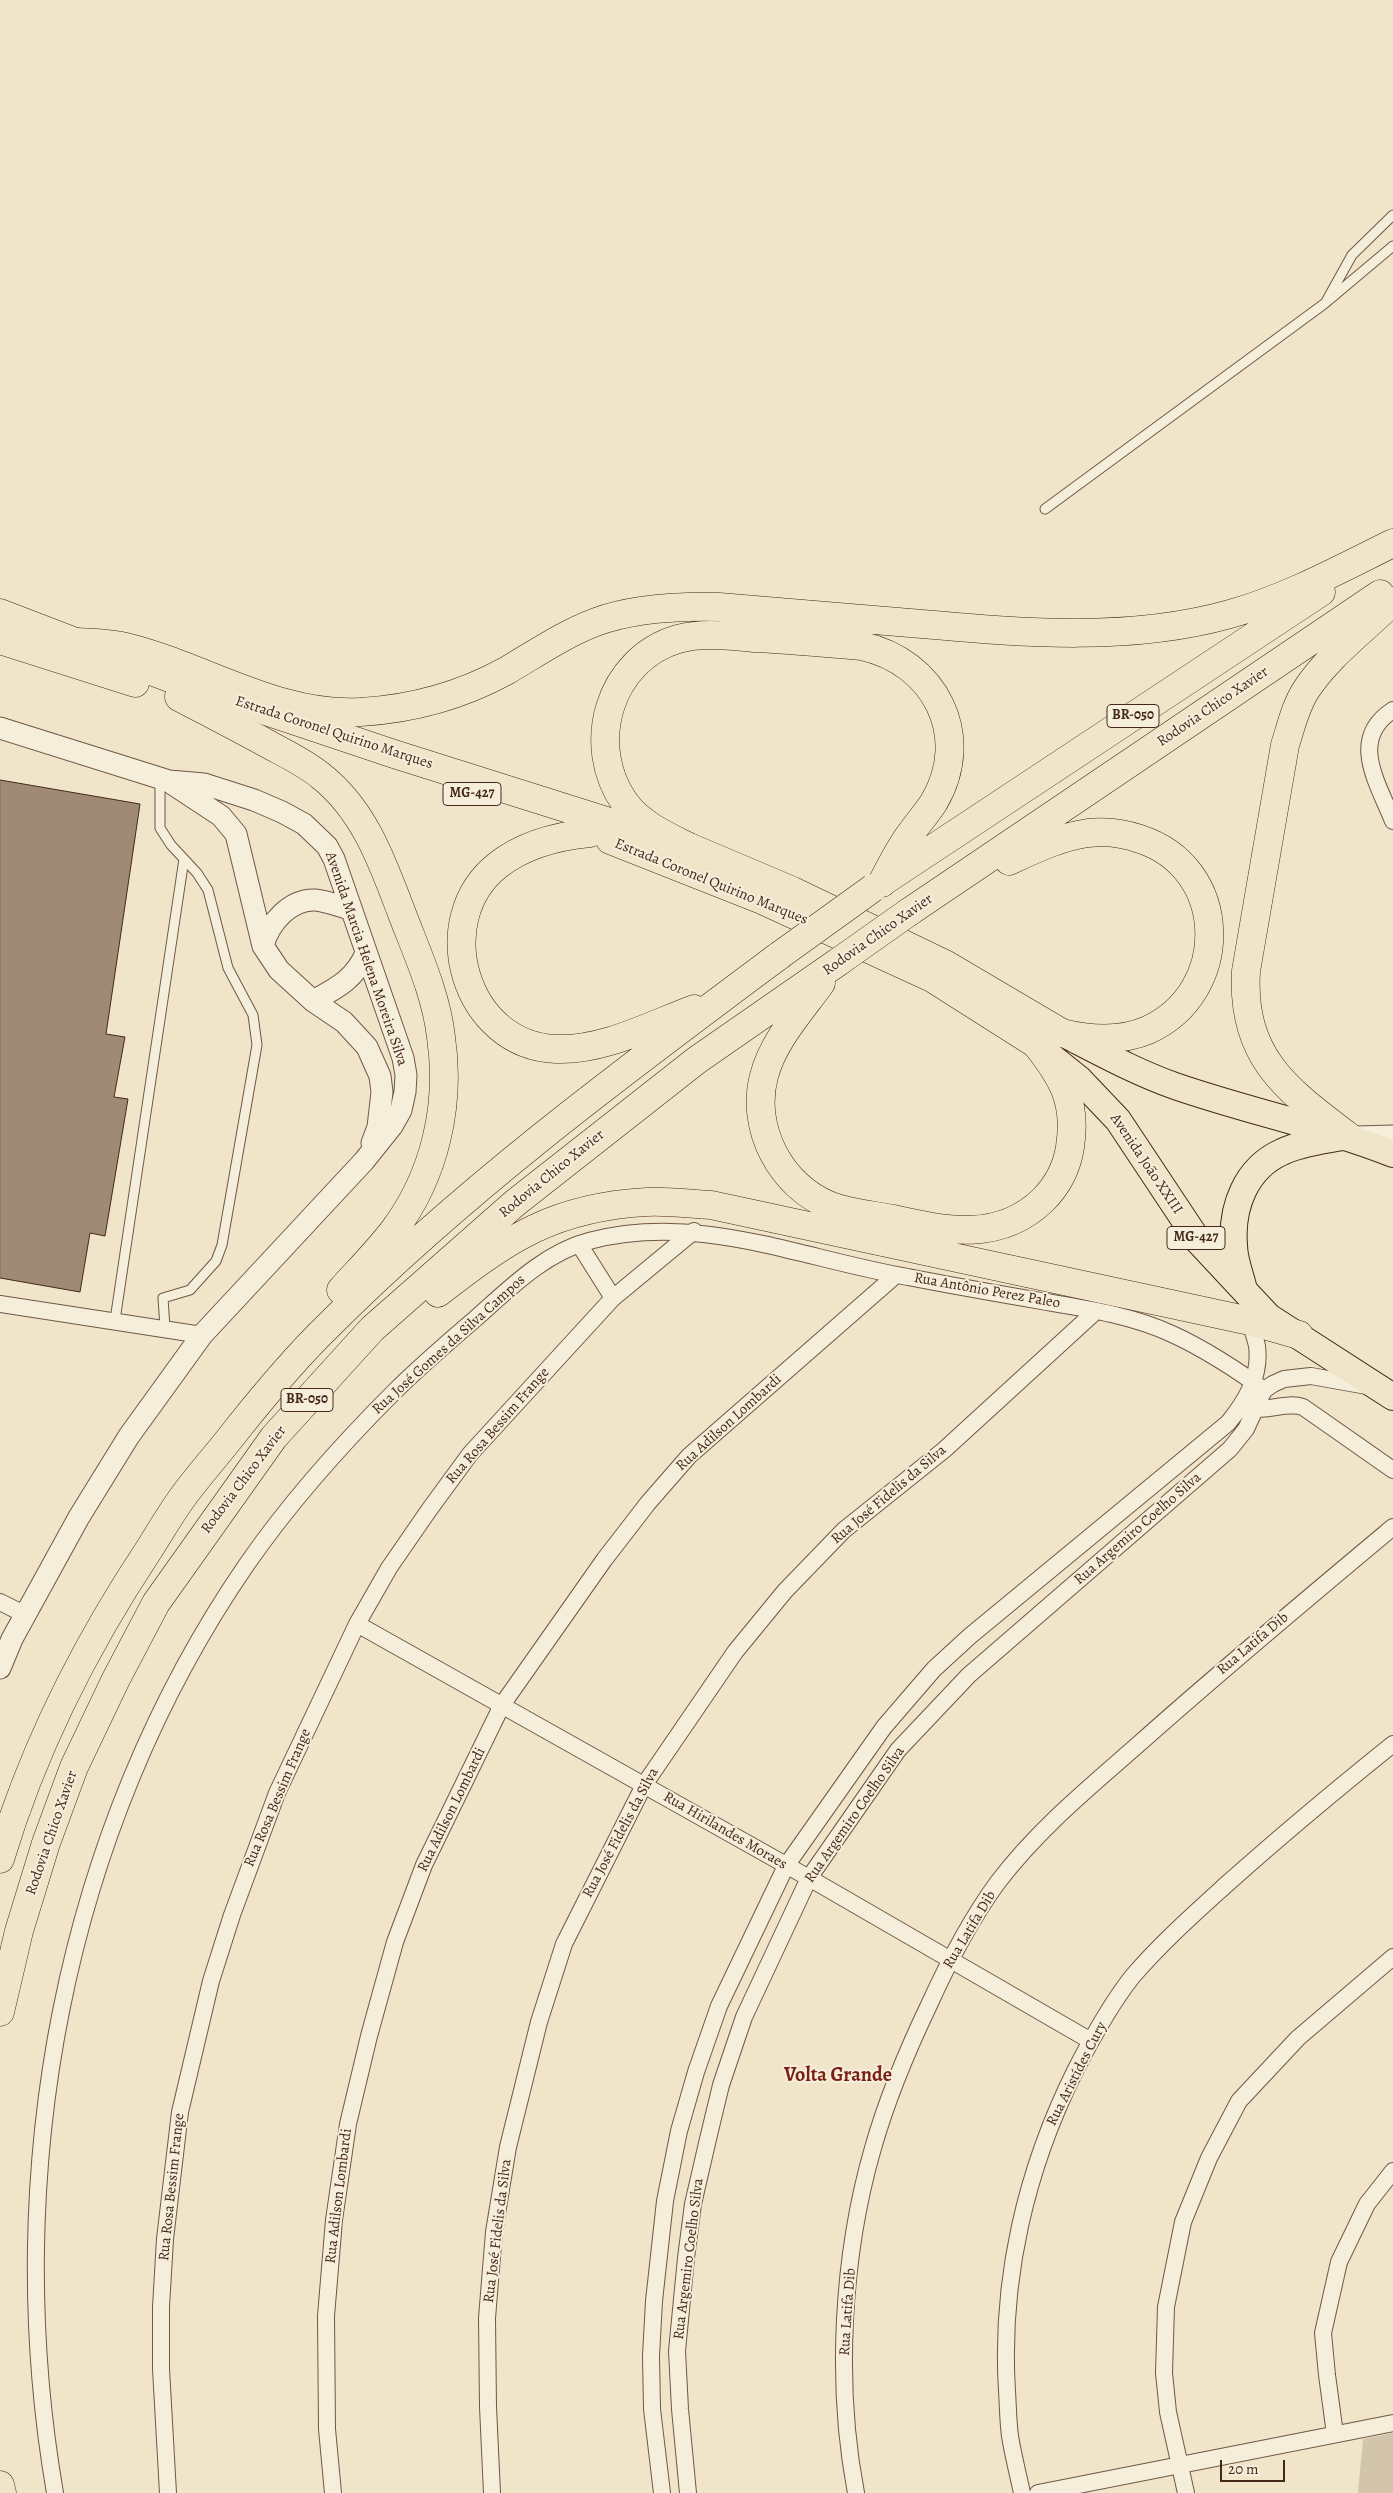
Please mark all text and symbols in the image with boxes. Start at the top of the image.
street label: Rodovia Chico Xavier [1154,663,1272,751]
street label: Estrada Coronel Quirino Marques [233,692,435,774]
road number: BR-050 [1107,704,1159,728]
road number: MG-427 [443,782,501,806]
street label: Estrada Coronel Quirino Marques [612,835,810,929]
street label: Avenida Marcia Helena Moreira Silva [321,850,411,1068]
street label: Rodovia Chico Xavier [819,890,937,980]
street label: Avenida João XXIII [1106,1110,1186,1218]
street label: Rodovia Chico Xavier [496,1126,608,1222]
road number: MG-427 [1167,1226,1225,1250]
street label: Rua Antônio Perez Paleo [913,1269,1061,1313]
street label: Rua José Gomes da Silva Campos [369,1271,529,1419]
street label: Rua Rosa Bessim Frange [442,1364,554,1488]
street label: Rua Adilson Lombardi [672,1371,786,1475]
road number: BR-050 [281,1388,333,1412]
street label: Rodovia Chico Xavier [198,1423,290,1537]
street label: Rua José Fidelis da Silva [828,1442,950,1548]
street label: Rua Argemiro Coelho Silva [1071,1469,1205,1589]
street label: Rua Latifa Dib [1214,1609,1292,1679]
street label: Rua Rosa Bessim Frange [241,1726,315,1870]
street label: Rua Argemiro Coelho Silva [801,1743,909,1887]
street label: Rua Adilson Lombardi [414,1745,490,1875]
street label: Rua José Fidelis da Silva [579,1765,663,1901]
street label: Rodovia Chico Xavier [22,1768,82,1898]
street label: Rua Hirilandes Moraes [660,1788,790,1874]
street label: Rua Latifa Dib [940,1888,1000,1972]
street label: Rua Aristídes Cury [1043,2019,1111,2129]
district label: Volta Grande [784,2064,892,2088]
street label: Rua Rosa Bessim Frange [155,2112,189,2262]
street label: Rua Adilson Lombardi [322,2127,356,2265]
street label: Rua José Fidelis da Silva [480,2158,516,2304]
street label: Rua Argemiro Coelho Silva [670,2177,708,2341]
street label: Rua Latifa Dib [836,2268,860,2356]
scale bar [1223,2450,1288,2482]
text: 20 m [1228,2459,1259,2479]

